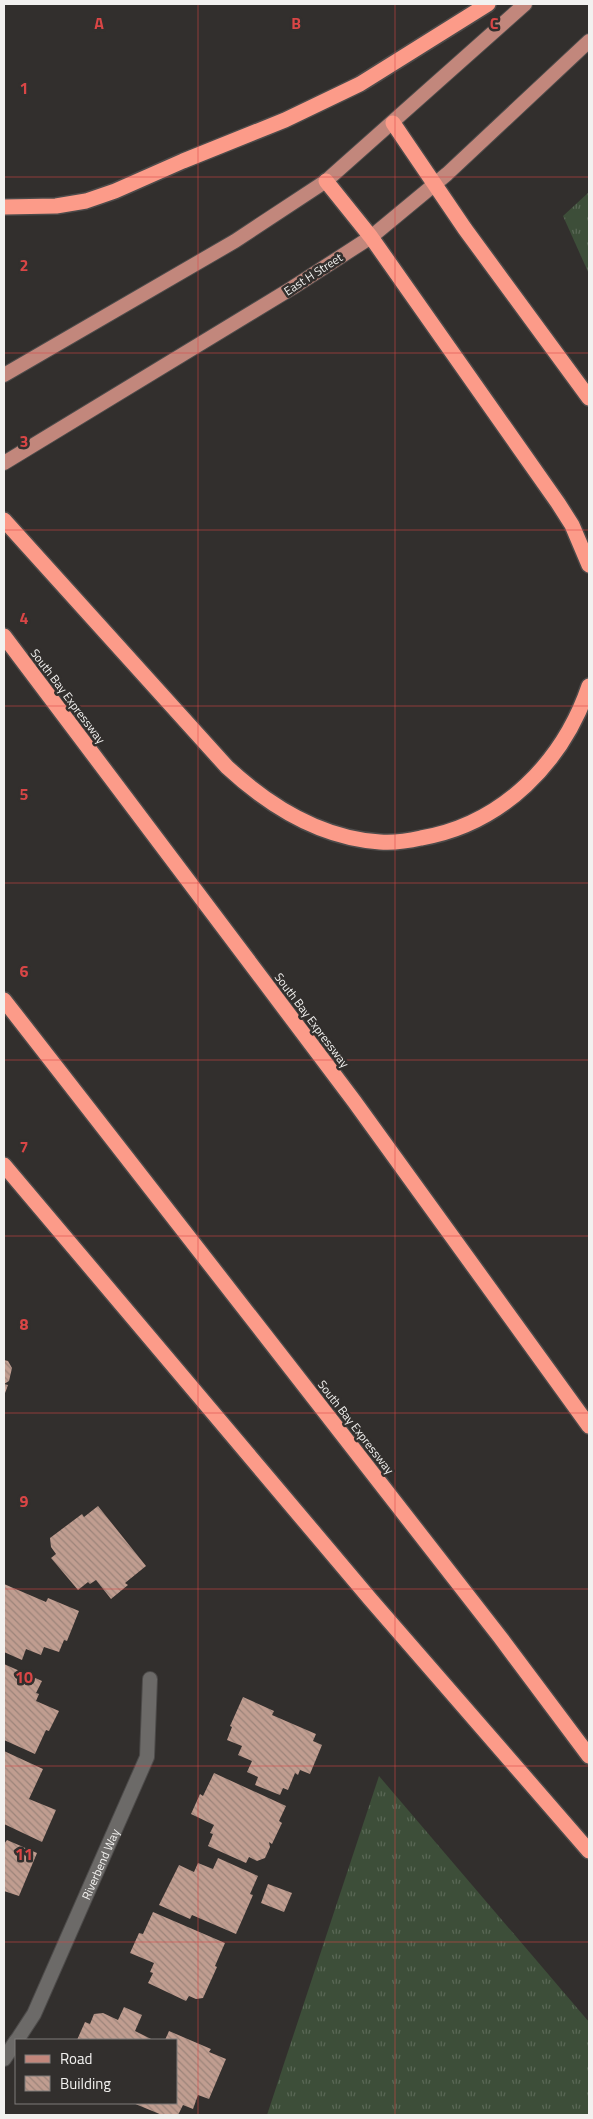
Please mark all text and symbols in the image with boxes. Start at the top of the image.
text: A [94,11,104,35]
text: B [291,11,301,35]
text: C [490,11,499,35]
text: 1 [20,76,28,100]
street label: East H Street [280,247,347,300]
text: 2 [20,253,28,277]
text: 3 [20,429,28,453]
text: 4 [20,606,29,630]
street label: South Bay Expressway [26,644,110,748]
text: 5 [20,782,29,806]
text: 6 [20,959,29,983]
street label: South Bay Expressway [270,968,354,1072]
text: 7 [20,1135,28,1159]
text: 8 [20,1312,29,1336]
street label: South Bay Expressway [313,1376,399,1478]
text: 9 [20,1489,29,1513]
text: 10 [15,1665,33,1689]
street label: Riverbend Way [76,1825,124,1903]
text: 11 [15,1842,33,1866]
legend [15,2039,178,2104]
text: Road [60,2047,92,2070]
text: Building [60,2072,111,2095]

